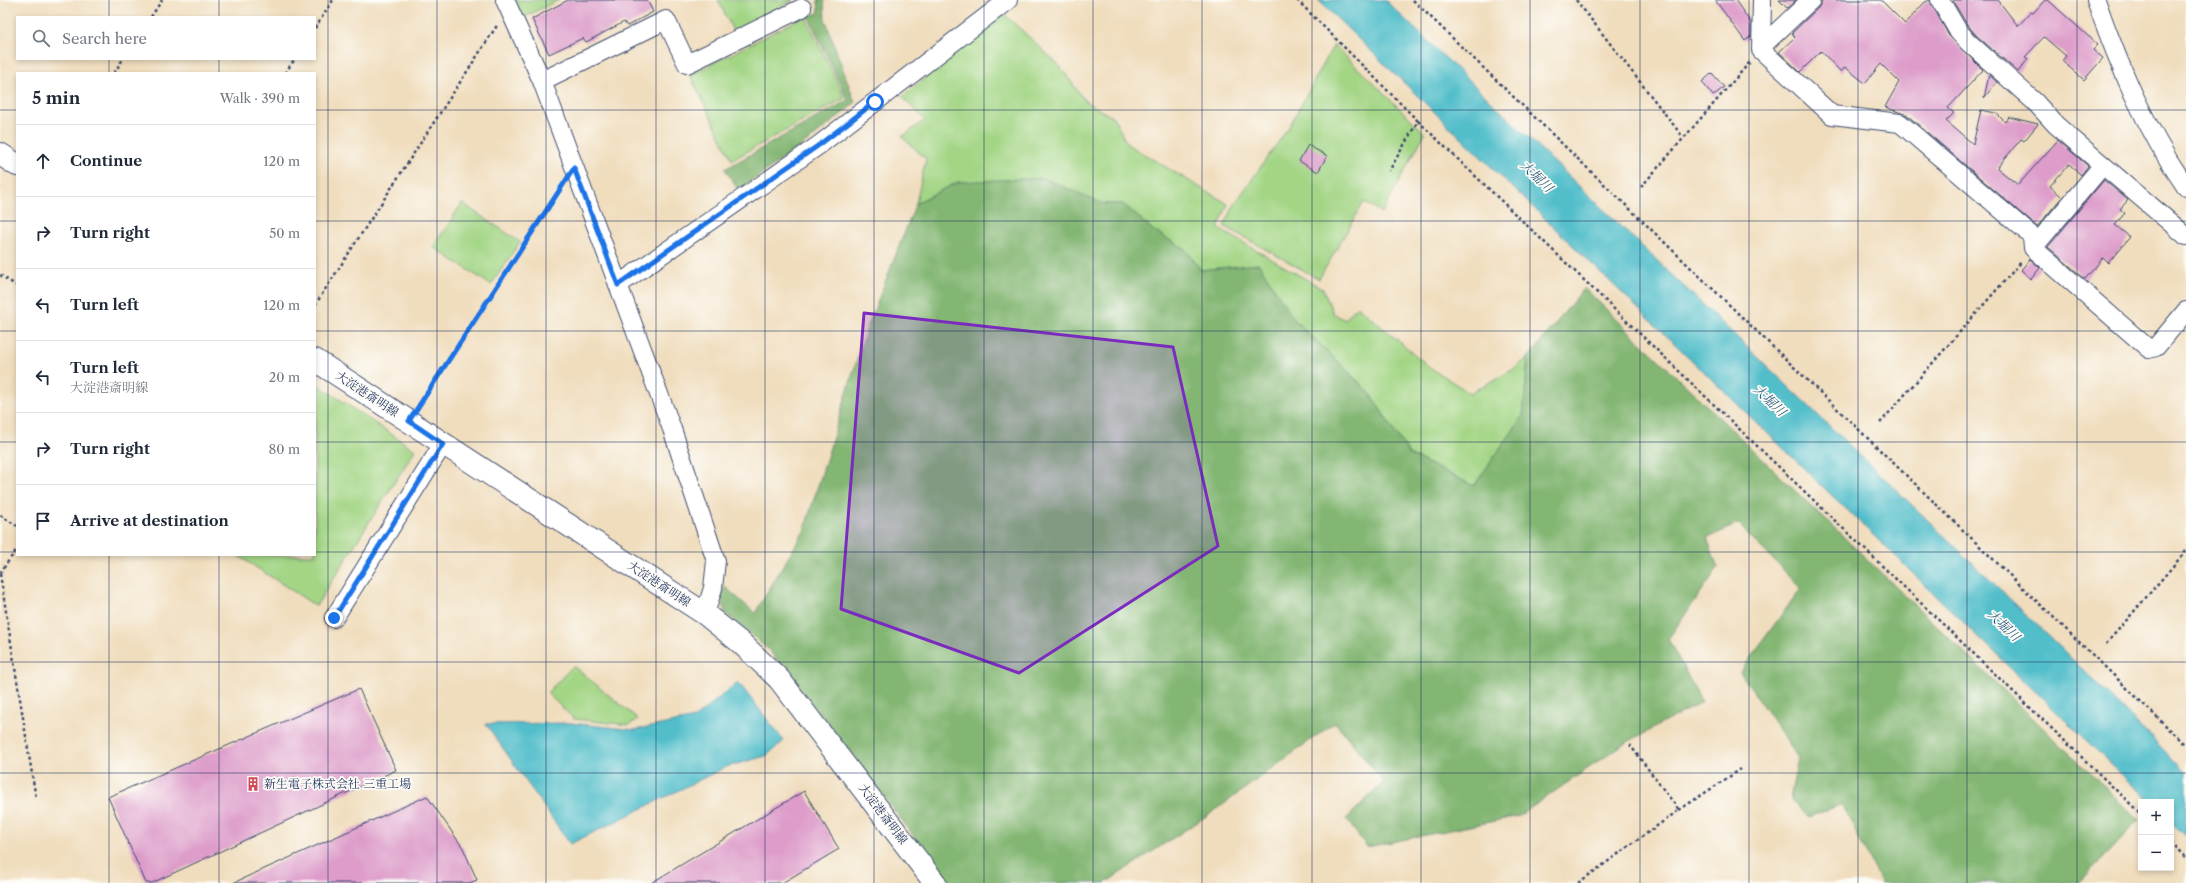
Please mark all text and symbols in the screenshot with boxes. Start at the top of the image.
search box [16,16,316,60]
icon: search [30,27,52,49]
text: Search here [62,29,147,48]
text: 5 min [32,88,80,108]
text: Walk · 390 m [220,90,300,106]
route start [866,93,884,111]
icon: ahead [32,150,54,172]
text: Continue [70,151,142,170]
text: 120 m [263,153,300,169]
water label: 大堀川 [1517,157,1558,197]
icon: right [32,222,54,244]
text: Turn right [70,223,150,242]
text: 50 m [269,225,300,241]
icon: left [32,294,54,316]
text: Turn left [70,295,139,314]
text: 120 m [263,297,300,313]
text: Turn left [70,358,139,377]
icon: left [32,366,54,388]
street label: 大淀港斎明線 [333,368,402,419]
text: 20 m [269,369,300,385]
text: 大淀港斎明線 [70,379,148,395]
water label: 大堀川 [1750,381,1791,421]
icon: right [32,438,54,460]
text: Turn right [70,439,150,458]
text: 80 m [268,441,300,457]
icon: arrive [32,510,54,532]
text: Arrive at destination [70,511,229,530]
street label: 大淀港斎明線 [625,558,694,609]
water label: 大堀川 [1984,606,2025,646]
route end [325,609,343,627]
building icon: 新生電子株式会社 三重工場 [245,776,261,792]
place label: 新生電子株式会社 三重工場 [264,776,411,791]
street label: 大淀港斎明線 [856,780,911,847]
map controls [2138,799,2174,871]
button: + [2138,799,2174,835]
button: − [2138,835,2174,871]

